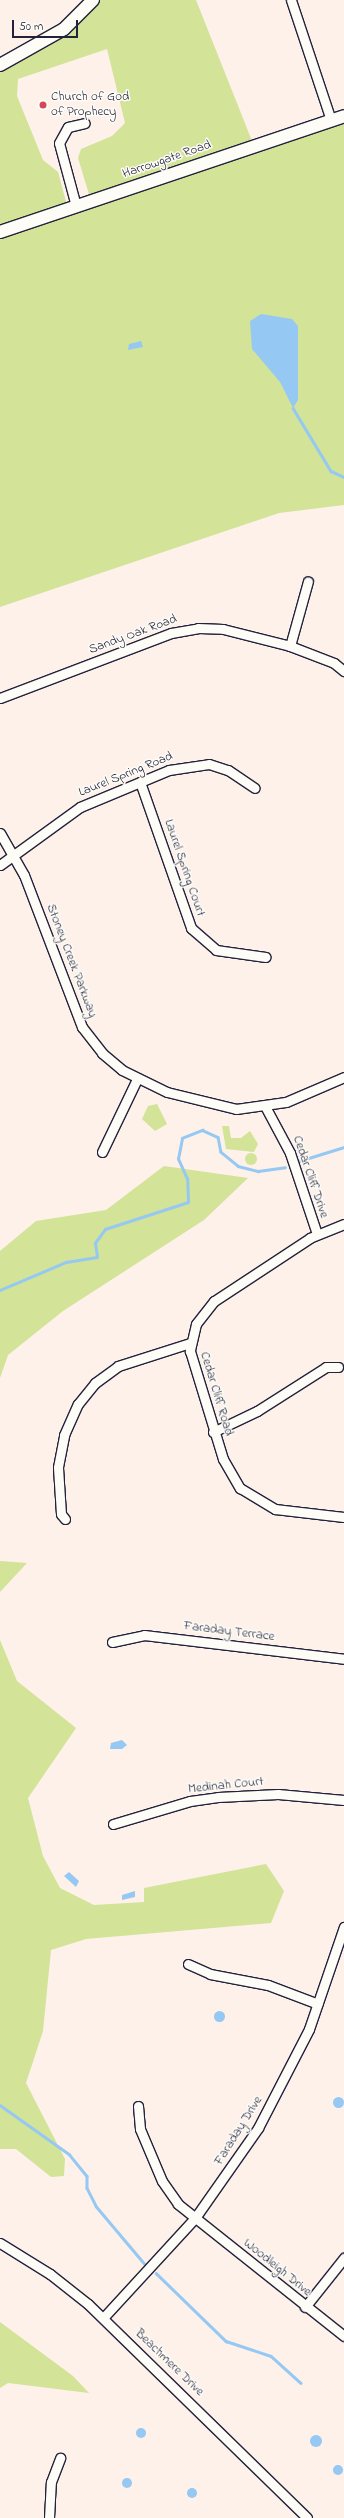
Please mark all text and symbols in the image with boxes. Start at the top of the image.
scale bar [14,12,80,38]
text: 50 m [19,18,43,36]
place label: Church of God of Prophecy [51,90,129,121]
marker: Church of God of Prophecy [38,100,48,110]
street label: Harrowgate Road [121,138,213,182]
street label: Sandy Oak Road [87,612,179,658]
street label: Laurel Spring Road [77,749,175,801]
street label: Laurel Spring Court [160,817,208,919]
street label: Stoney Creek Parkway [42,902,100,1020]
street label: Cedar Cliff Drive [289,1134,331,1220]
street label: Cedar Cliff Road [196,1350,236,1438]
street label: Faraday Terrace [183,1619,275,1645]
street label: Medinah Court [187,1774,265,1798]
street label: Faraday Drive [212,2094,266,2168]
street label: Woodleigh Drive [240,2236,314,2300]
street label: Beachmere Drive [131,2326,207,2400]

